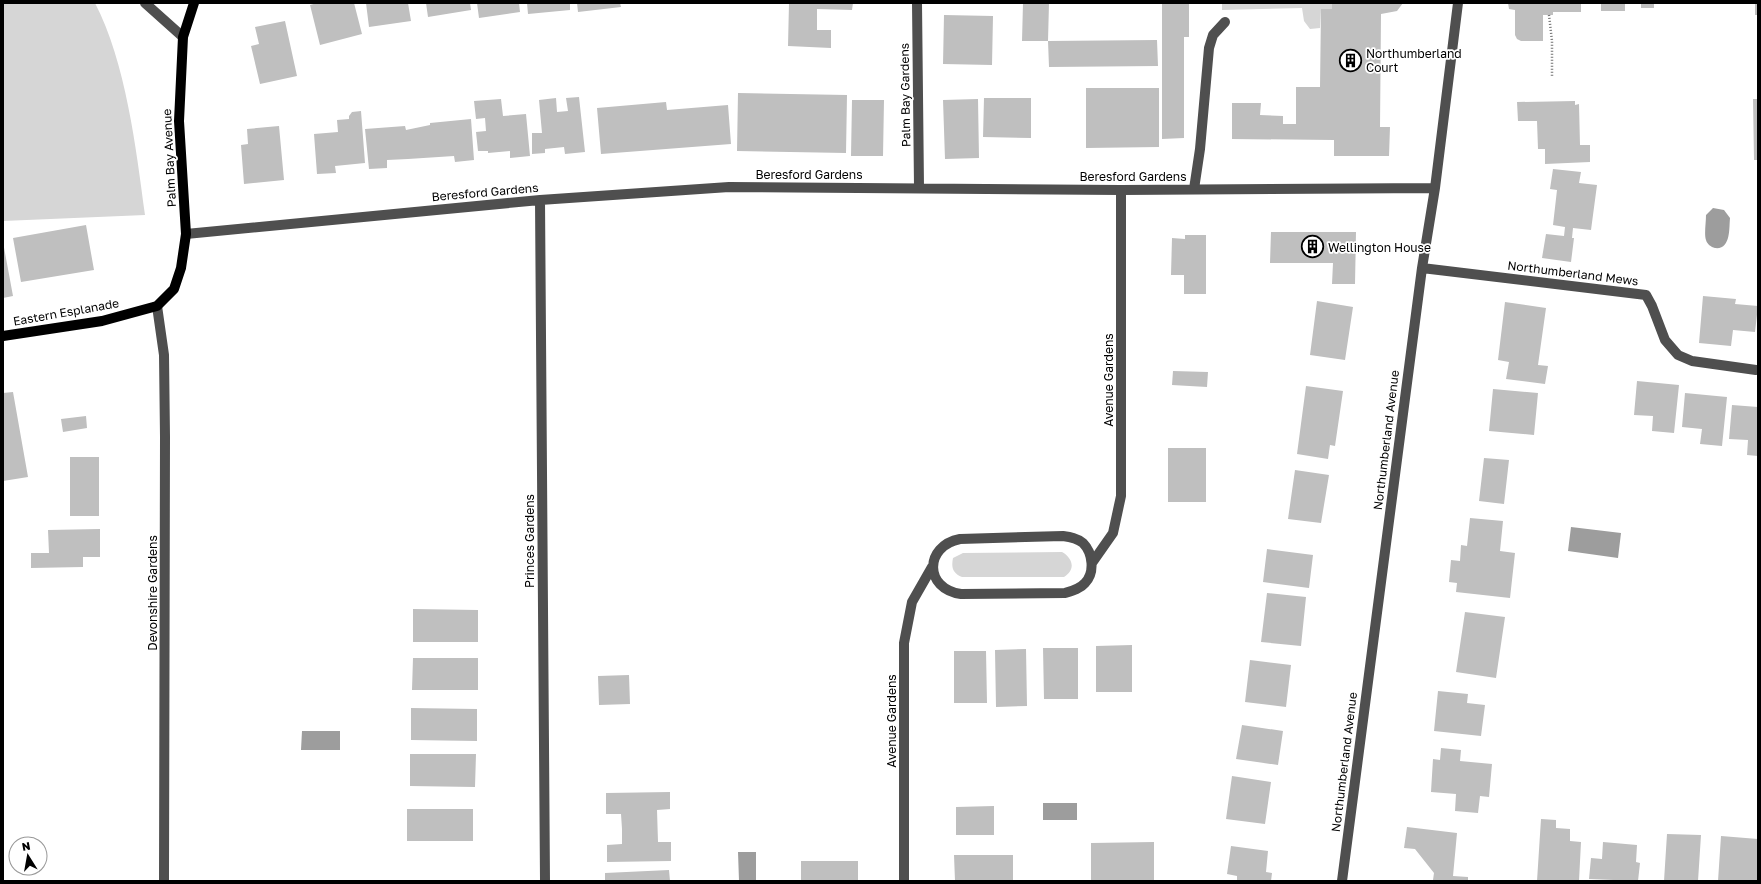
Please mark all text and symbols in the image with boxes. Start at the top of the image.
street label: Palm Bay Gardens [897,43,913,147]
place label: Northumberland Court [1366,46,1462,75]
building icon: Northumberland Court [1337,47,1363,73]
street label: Palm Bay Avenue [159,108,179,208]
street label: Beresford Gardens [755,167,863,182]
street label: Beresford Gardens [1079,169,1187,184]
street label: Beresford Gardens [431,180,539,204]
building icon: Wellington House [1300,234,1326,260]
place label: Wellington House [1328,240,1431,255]
street label: Northumberland Mews [1507,258,1639,288]
street label: Eastern Esplanade [12,295,120,329]
street label: Avenue Gardens [1101,333,1116,427]
street label: Northumberland Avenue [1370,369,1402,511]
street label: Princes Gardens [522,494,537,588]
street label: Devonshire Gardens [145,535,160,651]
street label: Avenue Gardens [884,674,899,768]
street label: Northumberland Avenue [1328,691,1360,833]
north arrow [8,836,48,876]
text: N [21,839,31,853]

